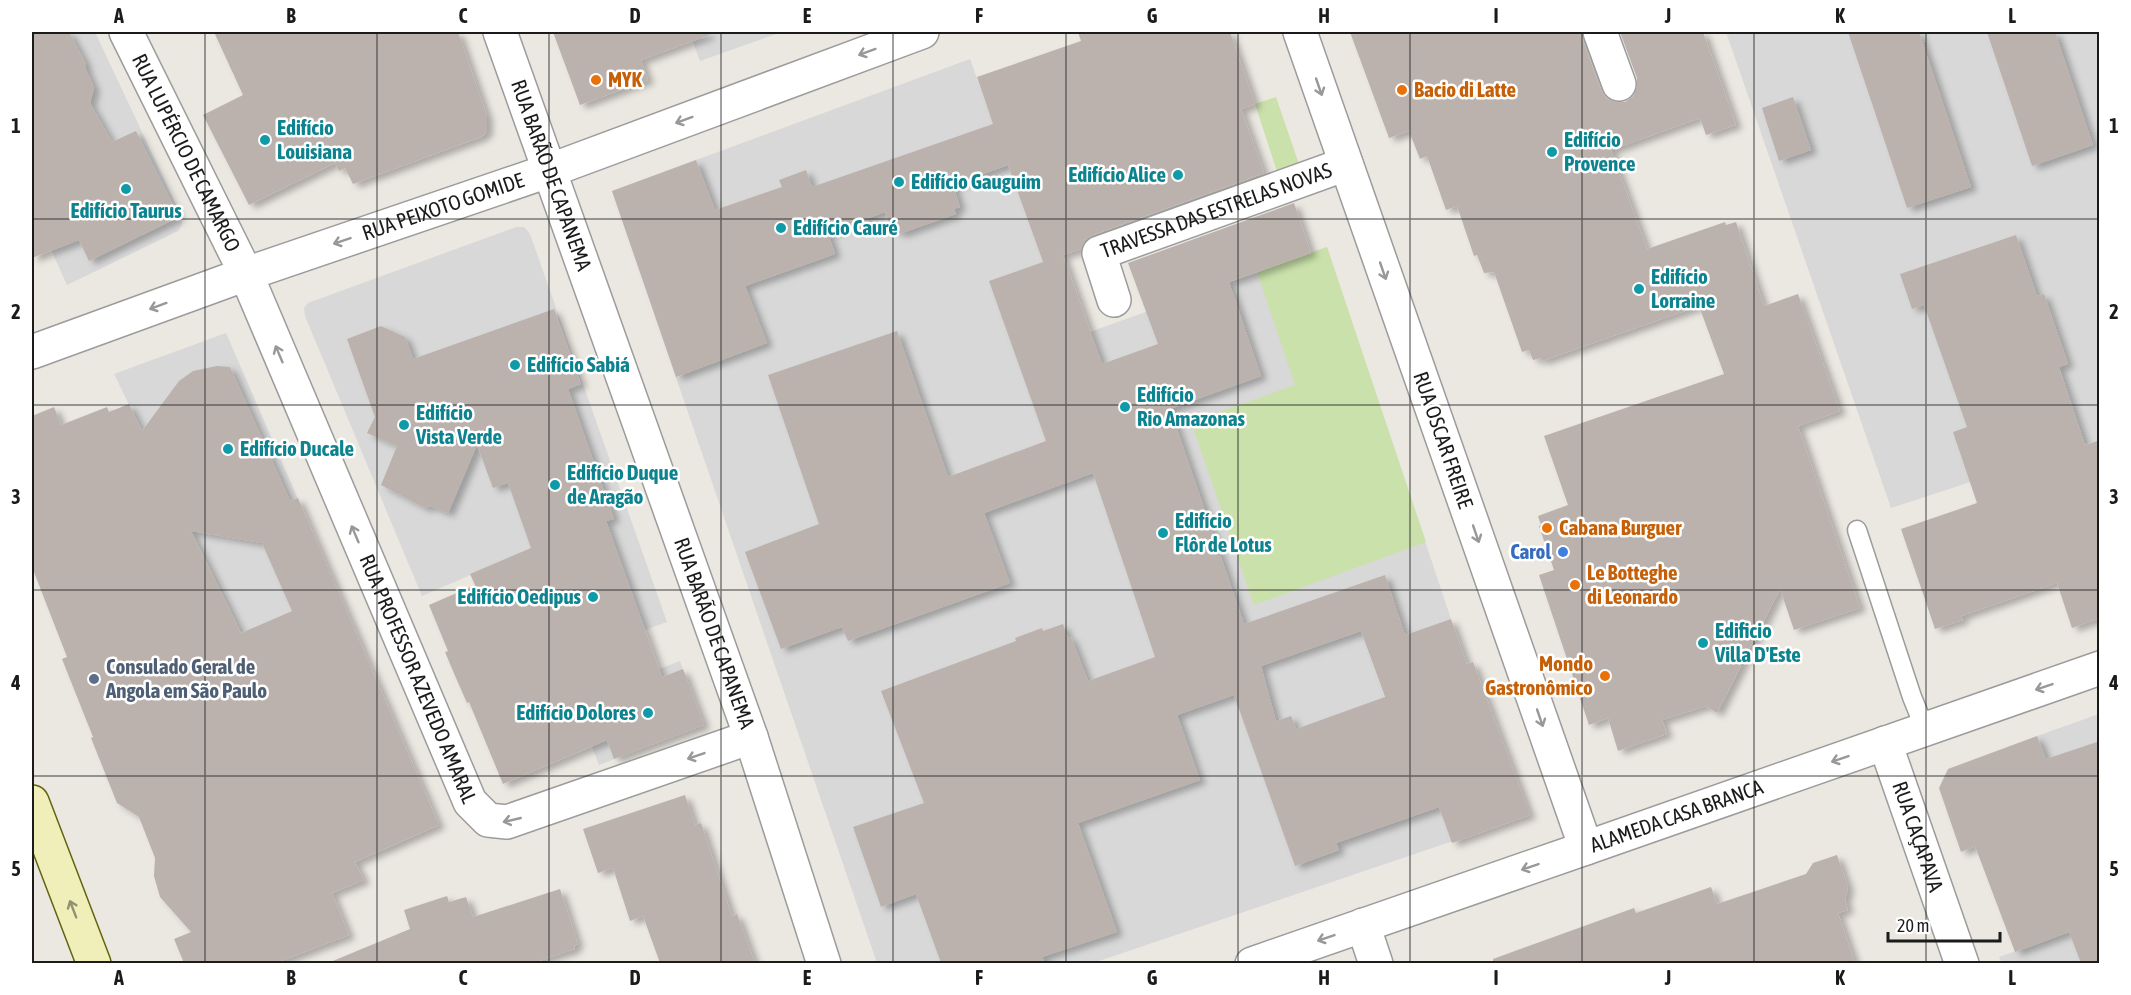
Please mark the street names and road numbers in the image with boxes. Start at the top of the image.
street label: RUA LUPÉRCIO DE CAMARGO [128,50,246,255]
street label: RUA BARÃO DE CAPANEMA [507,76,597,274]
street label: TRAVESSA DAS ESTRELAS NOVAS [1097,157,1335,262]
street label: RUA PEIXOTO GOMIDE [359,167,527,245]
street label: RUA OSCAR FREIRE [1409,368,1479,511]
street label: RUA BARÃO DE CAPANEMA [670,534,760,732]
street label: RUA PROFESSOR AZEVEDO AMARAL [355,550,482,807]
street label: ALAMEDA CASA BRANCA [1587,774,1767,857]
street label: RUA CAÇAPAVA [1888,778,1949,895]

